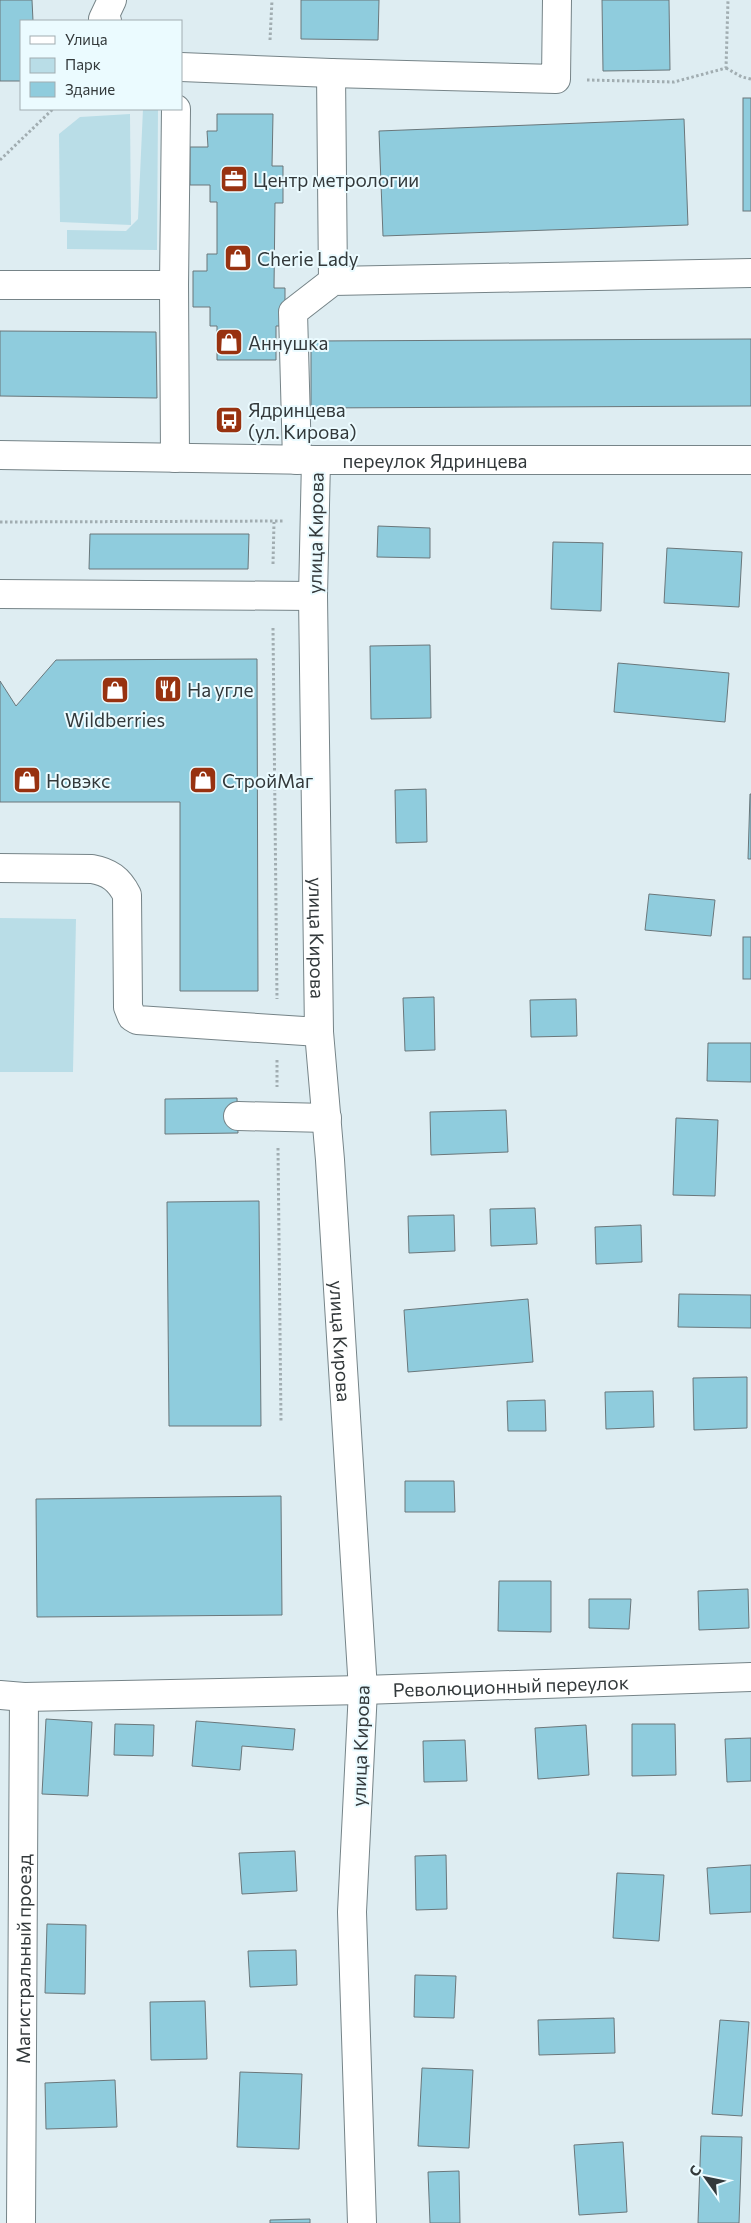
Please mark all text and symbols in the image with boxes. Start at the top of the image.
legend [20,20,182,110]
text: Улица [65,30,107,48]
text: Парк [65,55,101,73]
text: Здание [65,80,115,98]
office icon: Центр метрологии [219,164,249,194]
place label: Центр метрологии [253,168,419,191]
shop icon: Cherie Lady [223,243,253,273]
place label: Cherie Lady [257,247,359,270]
shop icon: Аннушка [214,327,244,357]
place label: Аннушка [248,331,328,354]
place label: Ядринцева (ул. Кирова) [248,398,357,443]
bus stop icon: Ядринцева (ул. Кирова) [214,405,244,435]
street label: переулок Ядринцева [343,449,527,472]
street label: улица Кирова [302,472,328,594]
restaurant icon: На угле [153,674,183,704]
shop icon: Wildberries [100,675,130,705]
place label: На угле [187,678,253,701]
place label: Wildberries [65,708,165,731]
shop icon: Новэкс [12,765,42,795]
shop icon: СтройМаг [188,765,218,795]
place label: Новэкс [46,769,110,792]
place label: СтройМаг [222,769,313,792]
street label: улица Кирова [305,877,330,999]
street label: улица Кирова [326,1280,357,1403]
street label: Революционный переулок [392,1670,629,1700]
street label: улица Кирова [346,1685,374,1807]
street label: Магистральный проезд [10,1854,35,2064]
north arrow [681,2153,731,2203]
text: С [685,2162,704,2179]

